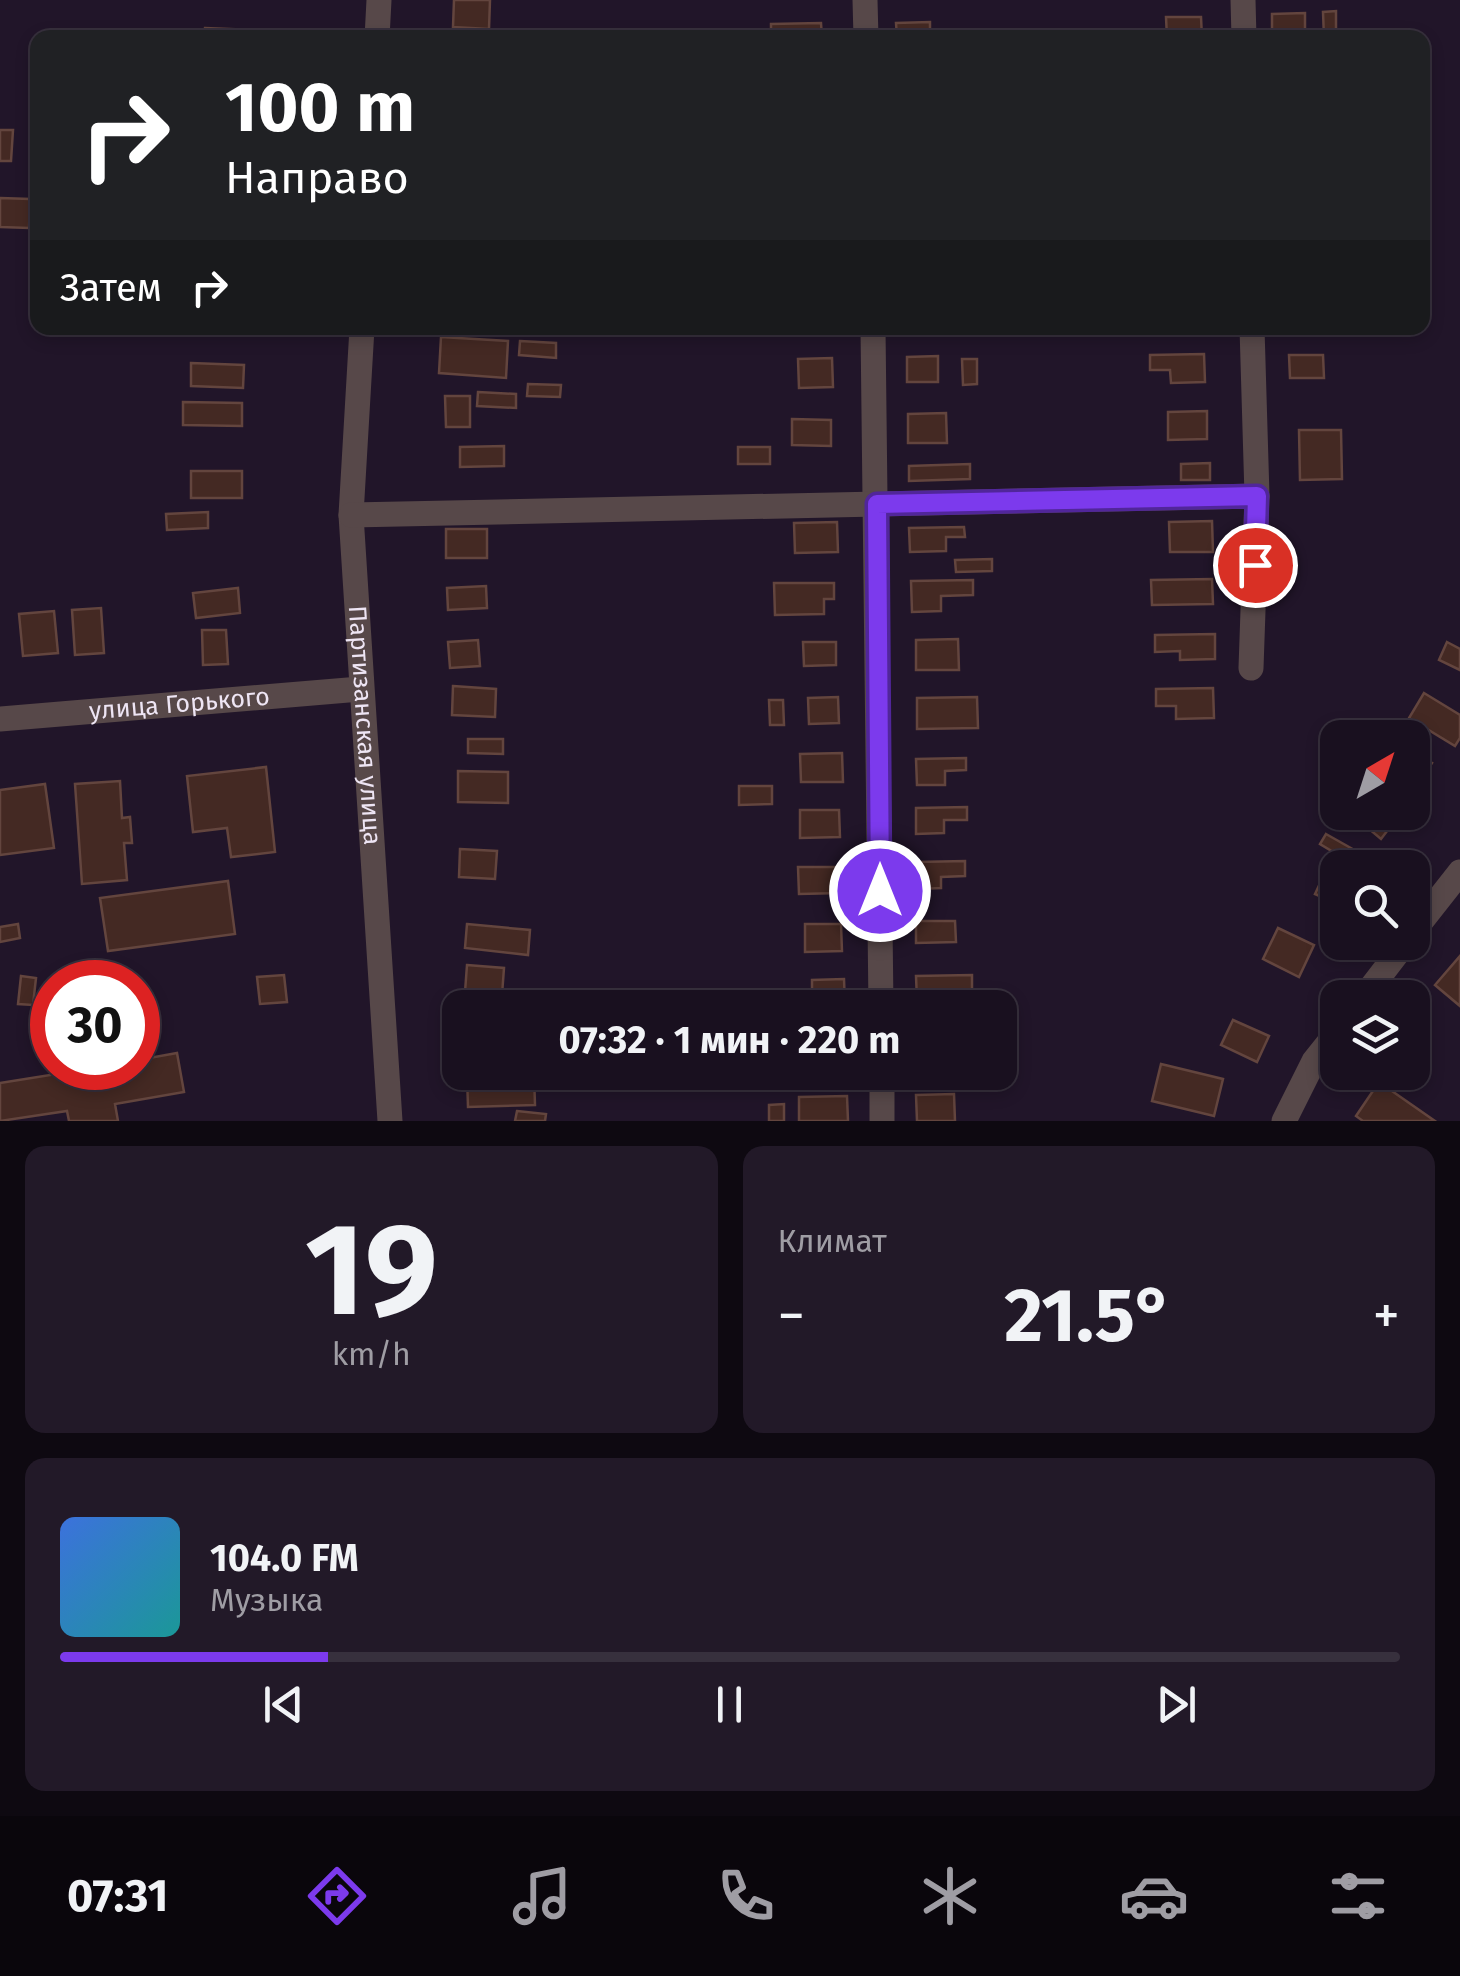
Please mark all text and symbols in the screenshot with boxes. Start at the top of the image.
text: 100 m [225,66,415,150]
icon: right [60,70,190,200]
text: Направо [225,151,409,205]
icon: right [182,260,237,315]
text: Затем [60,265,162,311]
pin [1213,523,1298,608]
icon: arrive [1228,538,1283,593]
street label: Партизанская улица [342,605,387,846]
street label: улица Горького [88,682,271,727]
north arrow [1320,720,1430,830]
map controls [1320,720,1430,1090]
position arrow [828,839,932,943]
button: search [1320,850,1430,960]
speed limit sign: 30 [30,960,160,1090]
button: layers [1320,980,1430,1090]
text: 07:32 · 1 мин · 220 m [559,1017,900,1063]
text: 19 [305,1192,438,1348]
text: Климат [778,1222,887,1260]
text: 21.5° [1004,1271,1173,1361]
text: − [778,1283,805,1349]
text: + [1373,1283,1400,1349]
text: km/h [332,1335,411,1373]
text: 104.0 FM [210,1535,359,1581]
text: Музыка [210,1581,323,1619]
icon: previous [256,1677,311,1732]
icon: pause [702,1677,757,1732]
icon: next [1149,1677,1204,1732]
icon: directions [302,1861,372,1931]
icon: music [507,1861,577,1931]
icon: phone [711,1861,781,1931]
icon: climate [915,1861,985,1931]
icon: car [1119,1861,1189,1931]
icon: filters [1323,1861,1393,1931]
text: 07:31 [67,1869,168,1923]

